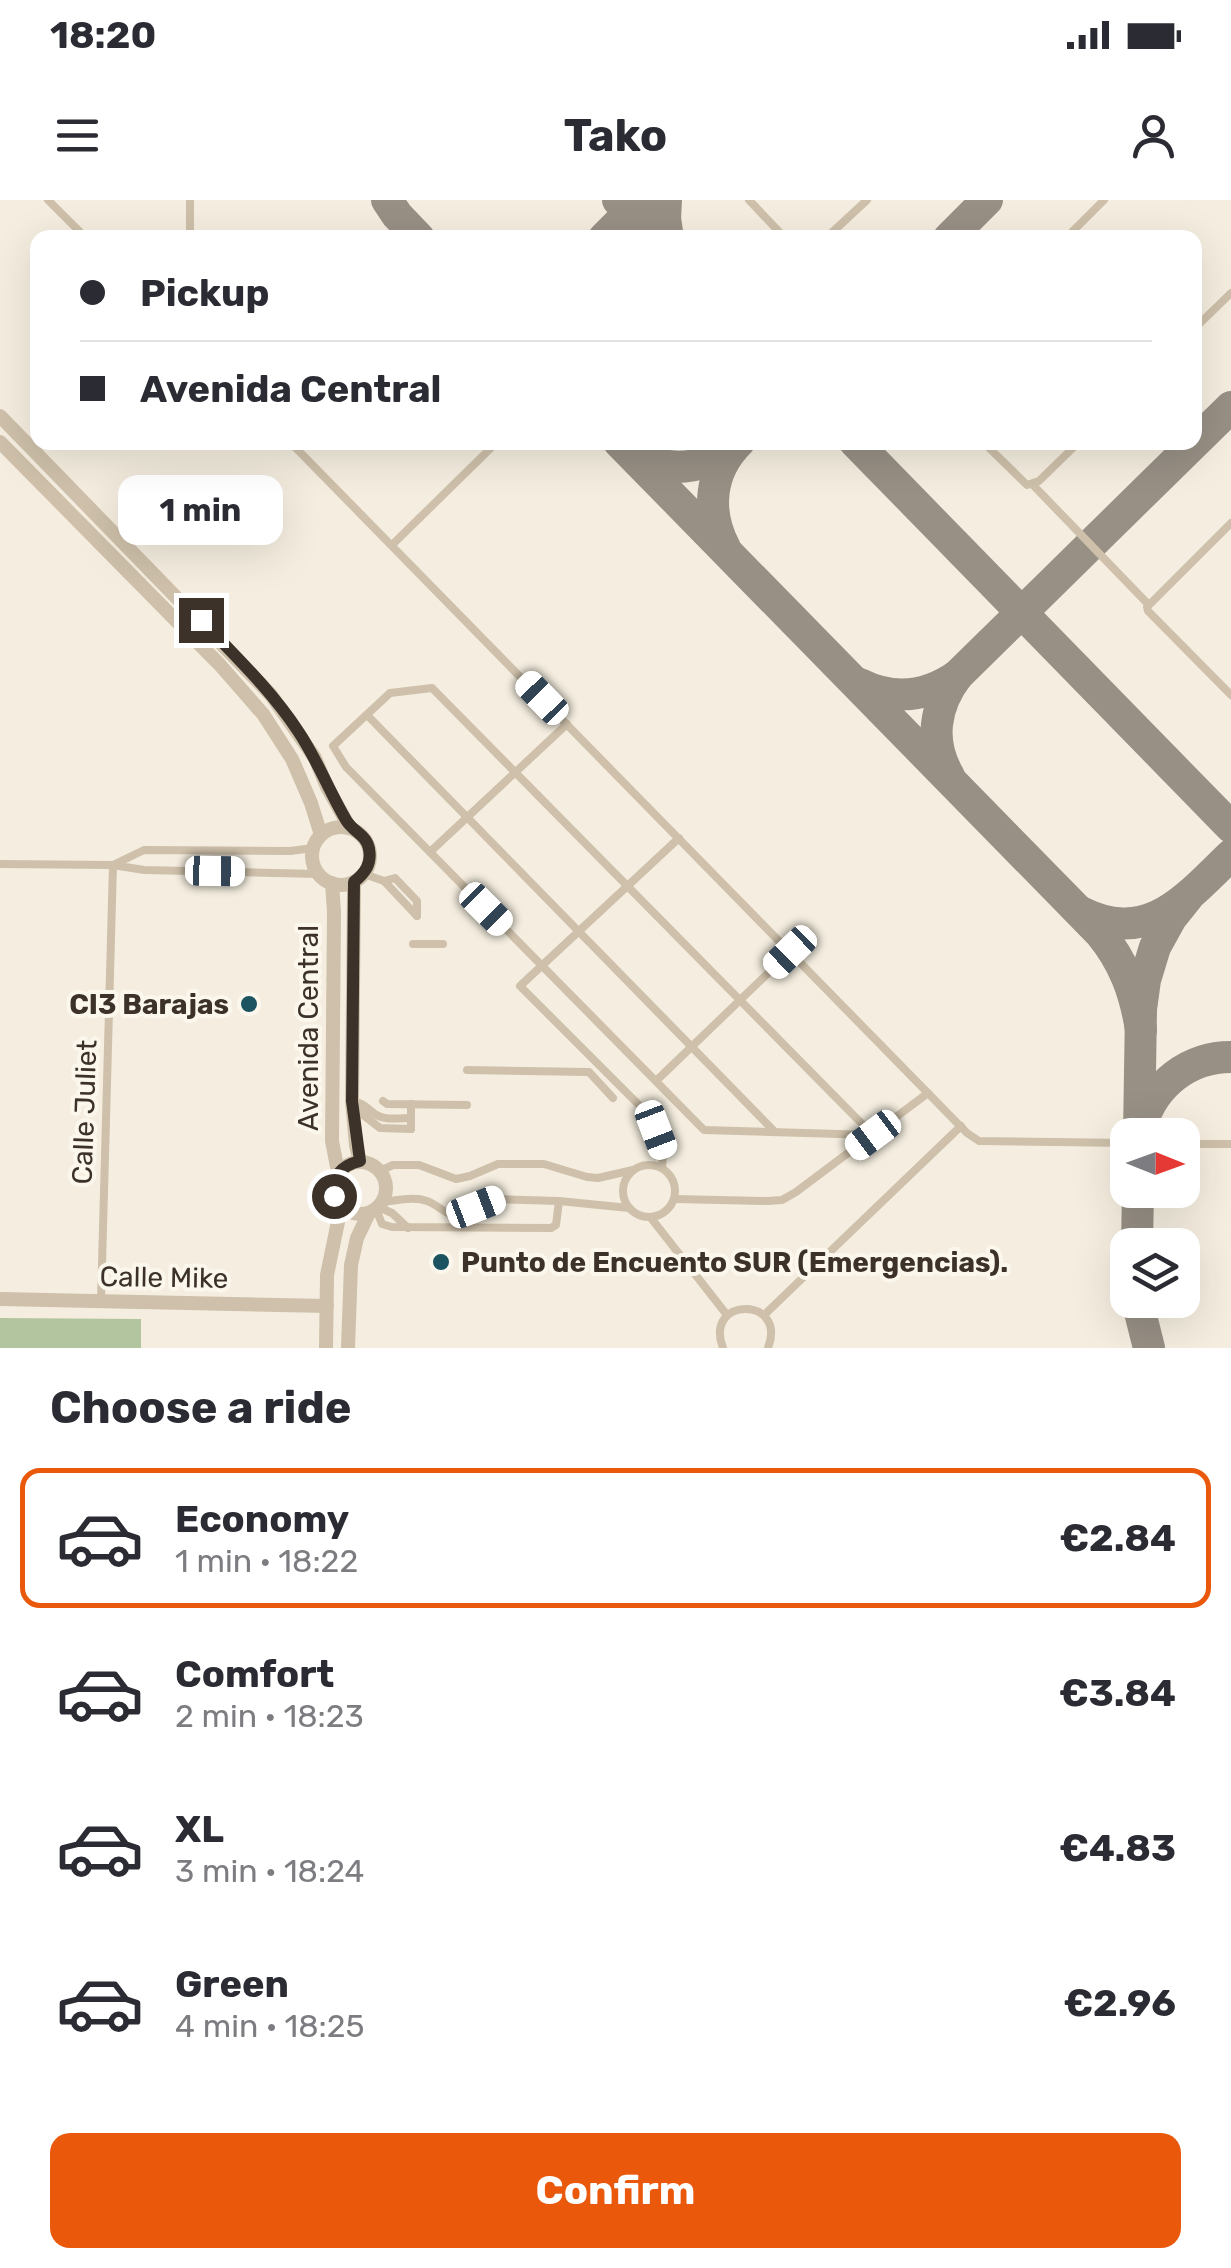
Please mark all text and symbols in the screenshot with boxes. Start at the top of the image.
text: 18:20 [50,12,156,58]
icon: menu [50,108,105,163]
icon: person [1126,108,1181,163]
text: Tako [564,109,667,162]
text: Pickup [140,270,269,316]
text: Avenida Central [140,366,441,412]
callout: 1 min [119,475,284,545]
text: 1 min [160,491,241,529]
route end [179,598,224,643]
car [510,666,574,730]
car [185,855,245,887]
car [454,877,518,941]
car [758,920,822,984]
street label: Avenida Central [292,925,325,1131]
place label: CI3 Barajas [69,988,229,1021]
marker: CI3 Barajas [238,993,260,1015]
street label: Calle Juliet [65,1039,104,1185]
car [631,1097,681,1163]
car [840,1105,906,1165]
north arrow [1110,1118,1200,1208]
map controls [1110,1118,1200,1318]
route start [312,1174,357,1219]
car [443,1182,509,1232]
button: layers [1110,1228,1200,1318]
place label: Punto de Encuento SUR (Emergencias). [461,1246,1008,1279]
marker: Punto de Encuento SUR (Emergencias). [430,1251,452,1273]
street label: Calle Mike [99,1260,229,1295]
text: Choose a ride [50,1381,352,1434]
icon: car [55,1493,145,1583]
text: Economy [175,1496,349,1542]
text: €2.84 [1059,1515,1176,1561]
text: 1 min · 18:22 [175,1542,358,1580]
icon: car [55,1648,145,1738]
text: Comfort [175,1651,334,1697]
text: €3.84 [1059,1670,1176,1716]
text: 2 min · 18:23 [175,1697,364,1735]
icon: car [55,1803,145,1893]
text: XL [175,1806,224,1852]
text: €4.83 [1059,1825,1176,1871]
text: 3 min · 18:24 [175,1852,364,1890]
icon: car [55,1958,145,2048]
text: Green [175,1961,289,2007]
text: €2.96 [1063,1980,1176,2026]
text: 4 min · 18:25 [175,2007,365,2045]
button: Confirm [50,2133,1181,2248]

